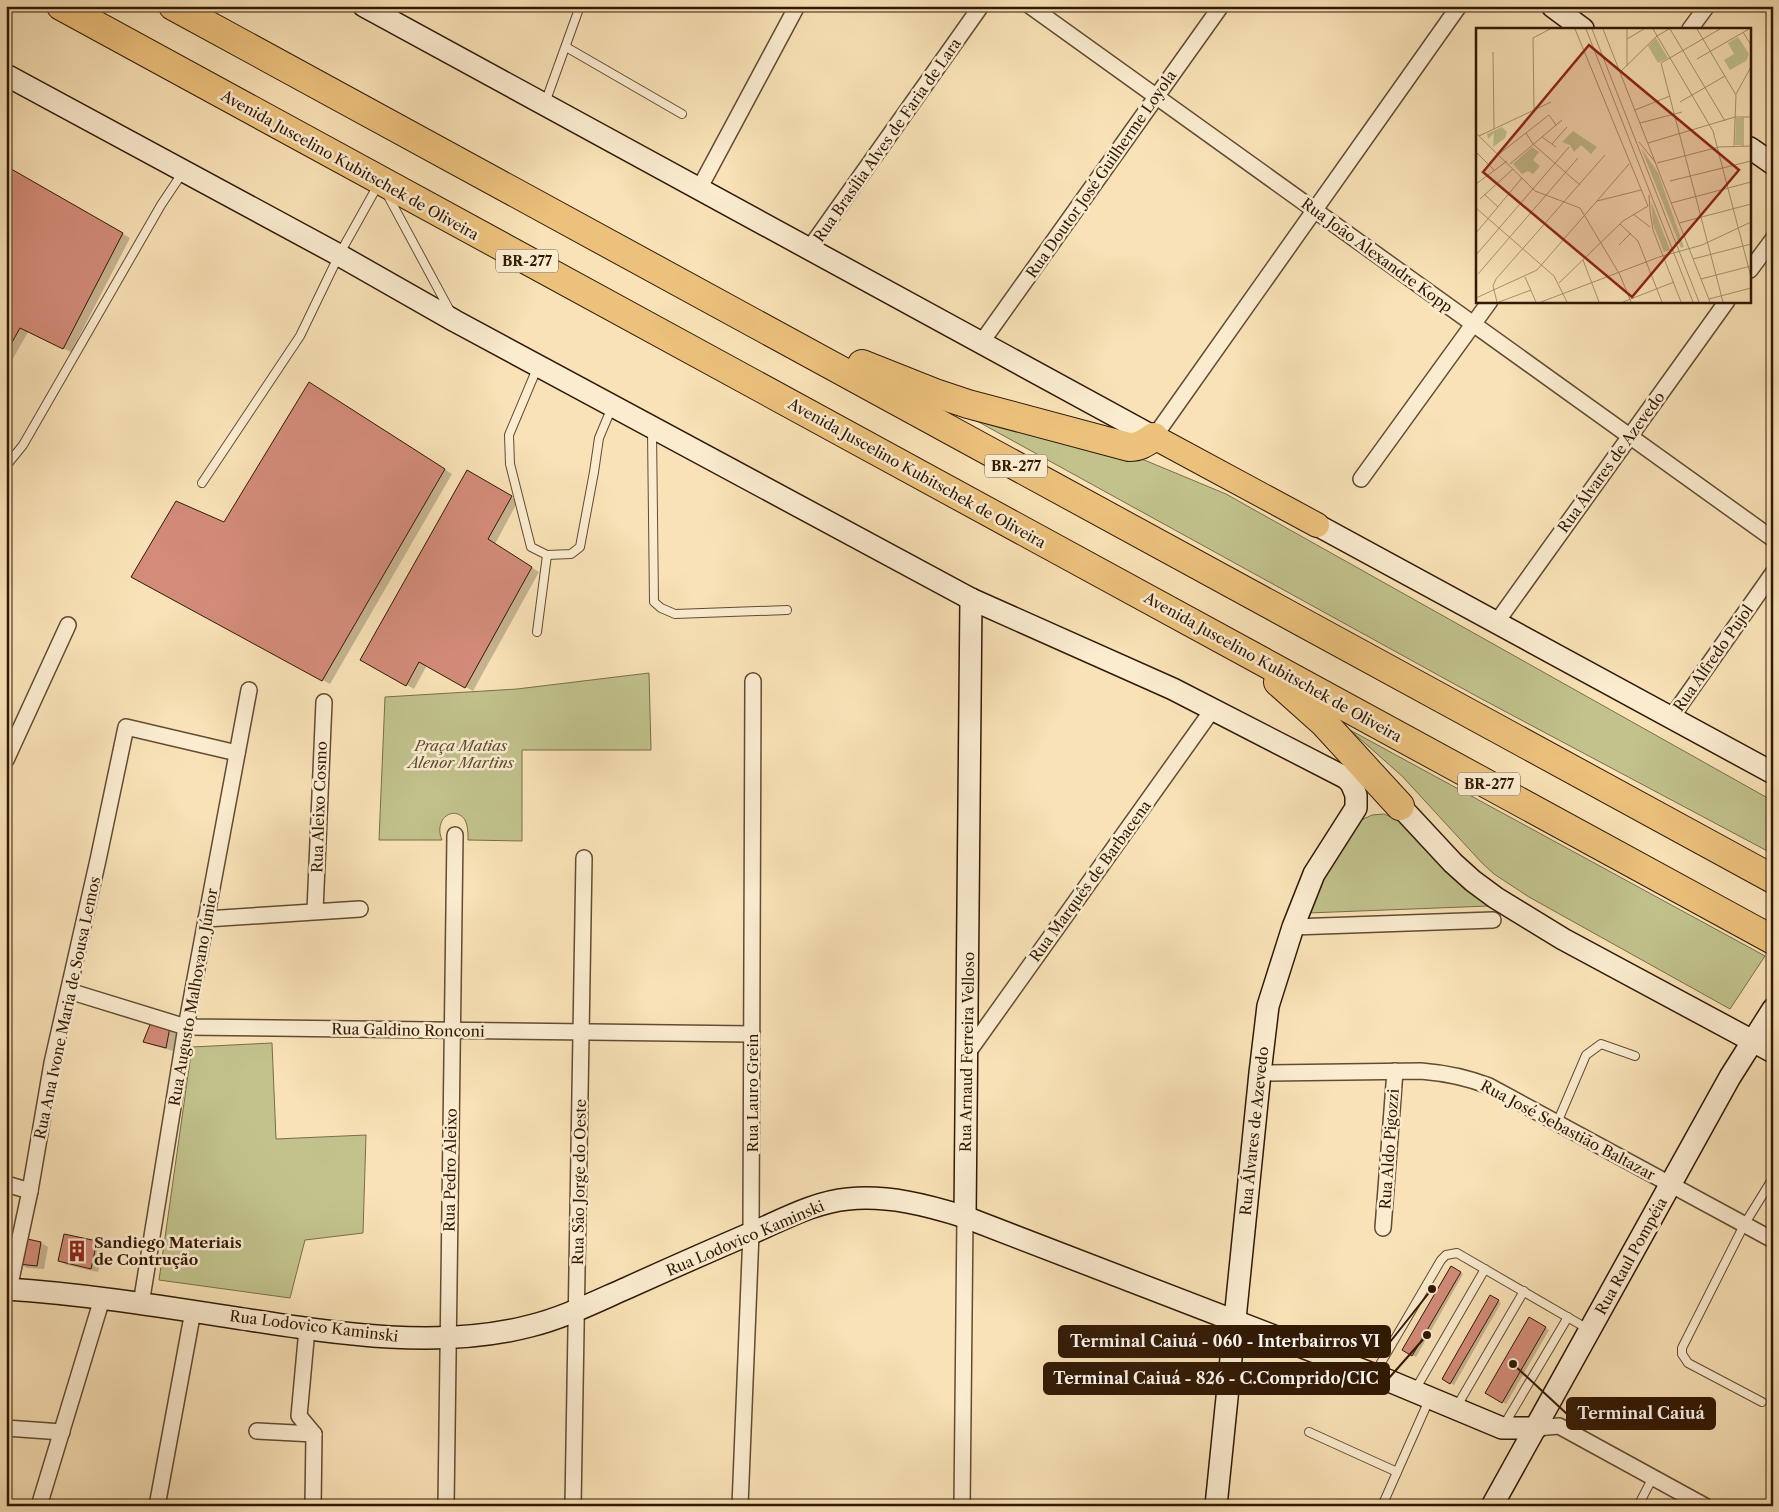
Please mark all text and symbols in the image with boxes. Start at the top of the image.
inset map [1476,28,1752,302]
street label: Rua Brasília Alves de Faria de Lara [809,34,965,246]
street label: Rua Doutor José Guilherme Loyola [1022,66,1180,282]
street label: Avenida Juscelino Kubitschek de Oliveira [217,85,482,244]
street label: Rua João Alexandre Kopp [1298,194,1456,316]
road number: BR-277 [496,250,558,272]
street label: Rua Álvares de Azevedo [1553,388,1669,536]
street label: Avenida Juscelino Kubitschek de Oliveira [784,393,1049,552]
road number: BR-277 [985,454,1047,478]
street label: Avenida Juscelino Kubitschek de Oliveira [1140,587,1405,746]
street label: Rua Alfredo Pujol [1669,600,1757,715]
park label: Praça Matias Alenor Martins [406,736,515,772]
street label: Rua Aleixo Cosmo [307,741,331,873]
road number: BR-277 [1458,772,1520,796]
street label: Rua Marquês de Barbacena [1025,796,1155,965]
street label: Rua Ana Ivone Maria de Sousa Lemos [30,875,104,1141]
street label: Rua Augusto Malhovano Júnior [164,886,222,1107]
street label: Rua Arnaud Ferreira Velloso [956,952,978,1152]
street label: Rua Galdino Ronconi [331,1019,485,1041]
street label: Rua Lauro Grein [743,1033,762,1152]
street label: Rua Álvares de Azevedo [1236,1046,1272,1216]
street label: Rua José Sebastião Baltazar [1477,1076,1659,1184]
street label: Rua Aldo Pigozzi [1375,1088,1403,1210]
street label: Rua São Jorge do Oeste [568,1099,590,1265]
street label: Rua Pedro Aleixo [439,1108,461,1232]
street label: Rua Raul Pompéia [1591,1194,1671,1318]
street label: Rua Lodovico Kaminski [663,1196,827,1280]
place label: Sandiego Materiais de Contrução [94,1233,242,1269]
building icon: Sandiego Materiais de Contrução [64,1238,90,1264]
street label: Rua Lodovico Kaminski [229,1306,400,1346]
callout: Terminal Caiuá - 060 - Interbairros VI [1059,1326,1390,1357]
text: Terminal Caiuá - 060 - Interbairros VI [1070,1331,1380,1351]
callout: Terminal Caiuá - 826 - C.Comprido/CIC [1044,1363,1389,1394]
text: Terminal Caiuá - 826 - C.Comprido/CIC [1053,1368,1379,1388]
callout: Terminal Caiuá [1567,1398,1715,1429]
text: Terminal Caiuá [1577,1403,1706,1423]

